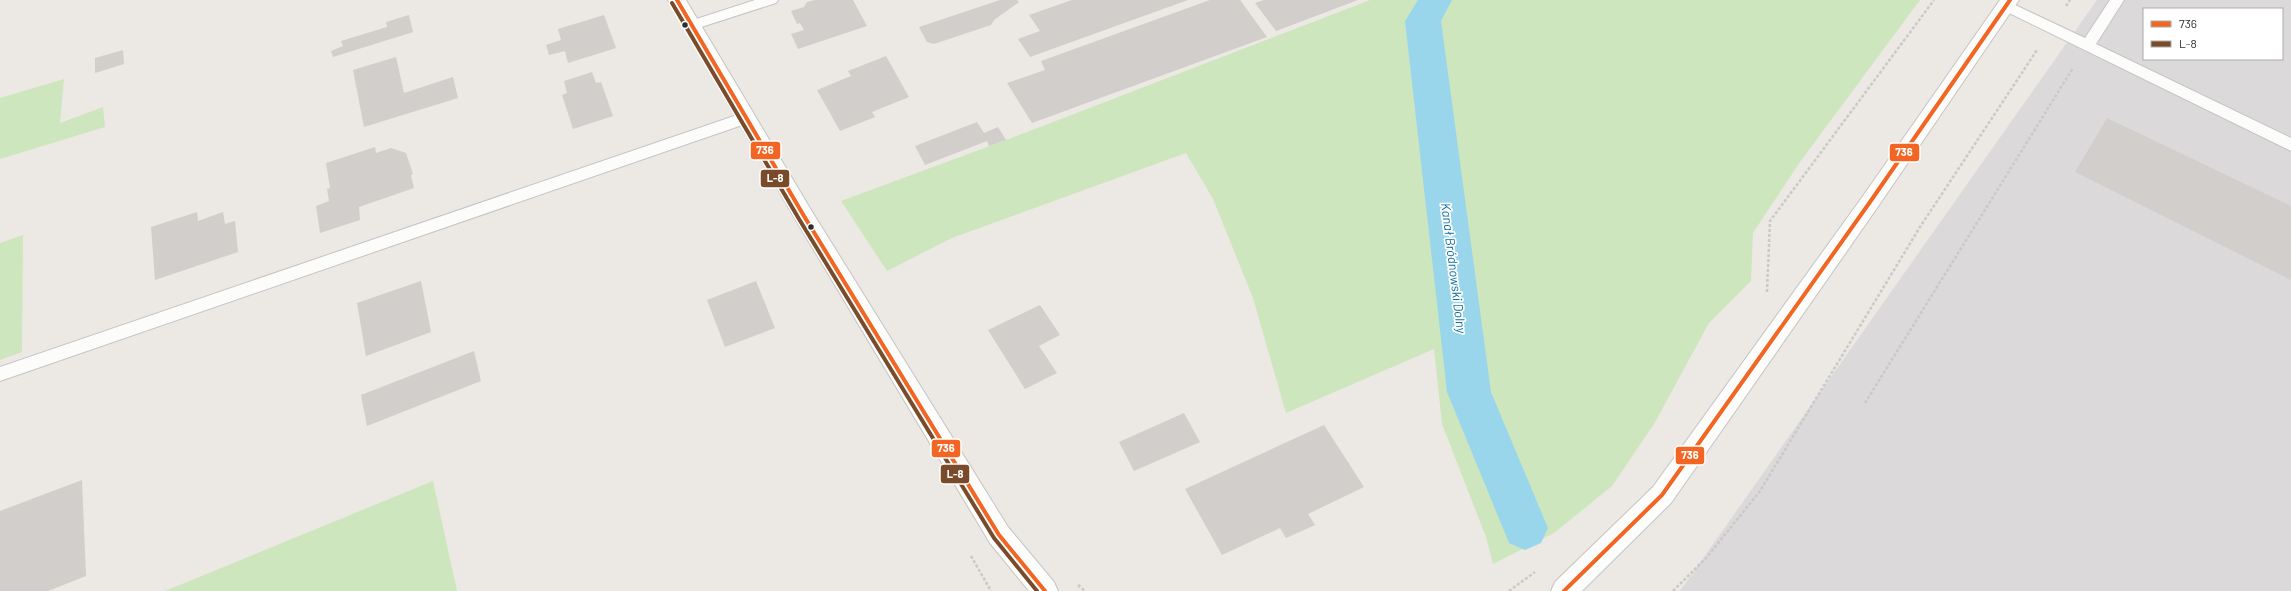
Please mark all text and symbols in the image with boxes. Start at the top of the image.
legend [2143,8,2283,60]
text: 736 [2179,16,2197,30]
unlabelled marker [680,20,690,30]
text: L-8 [2179,36,2197,50]
line badge: 736 [750,141,781,160]
text: 736 [756,143,774,156]
line badge: 736 [1889,143,1920,162]
text: 736 [1895,145,1913,158]
line badge: L-8 [760,169,790,188]
text: L-8 [767,171,783,184]
water label: Kanał Bródnowski Dolny [1438,202,1470,335]
unlabelled marker [806,222,816,232]
line badge: 736 [931,439,961,458]
text: 736 [937,441,955,454]
line badge: 736 [1675,446,1705,465]
text: 736 [1681,448,1699,461]
line badge: L-8 [940,464,970,484]
text: L-8 [947,467,963,480]

